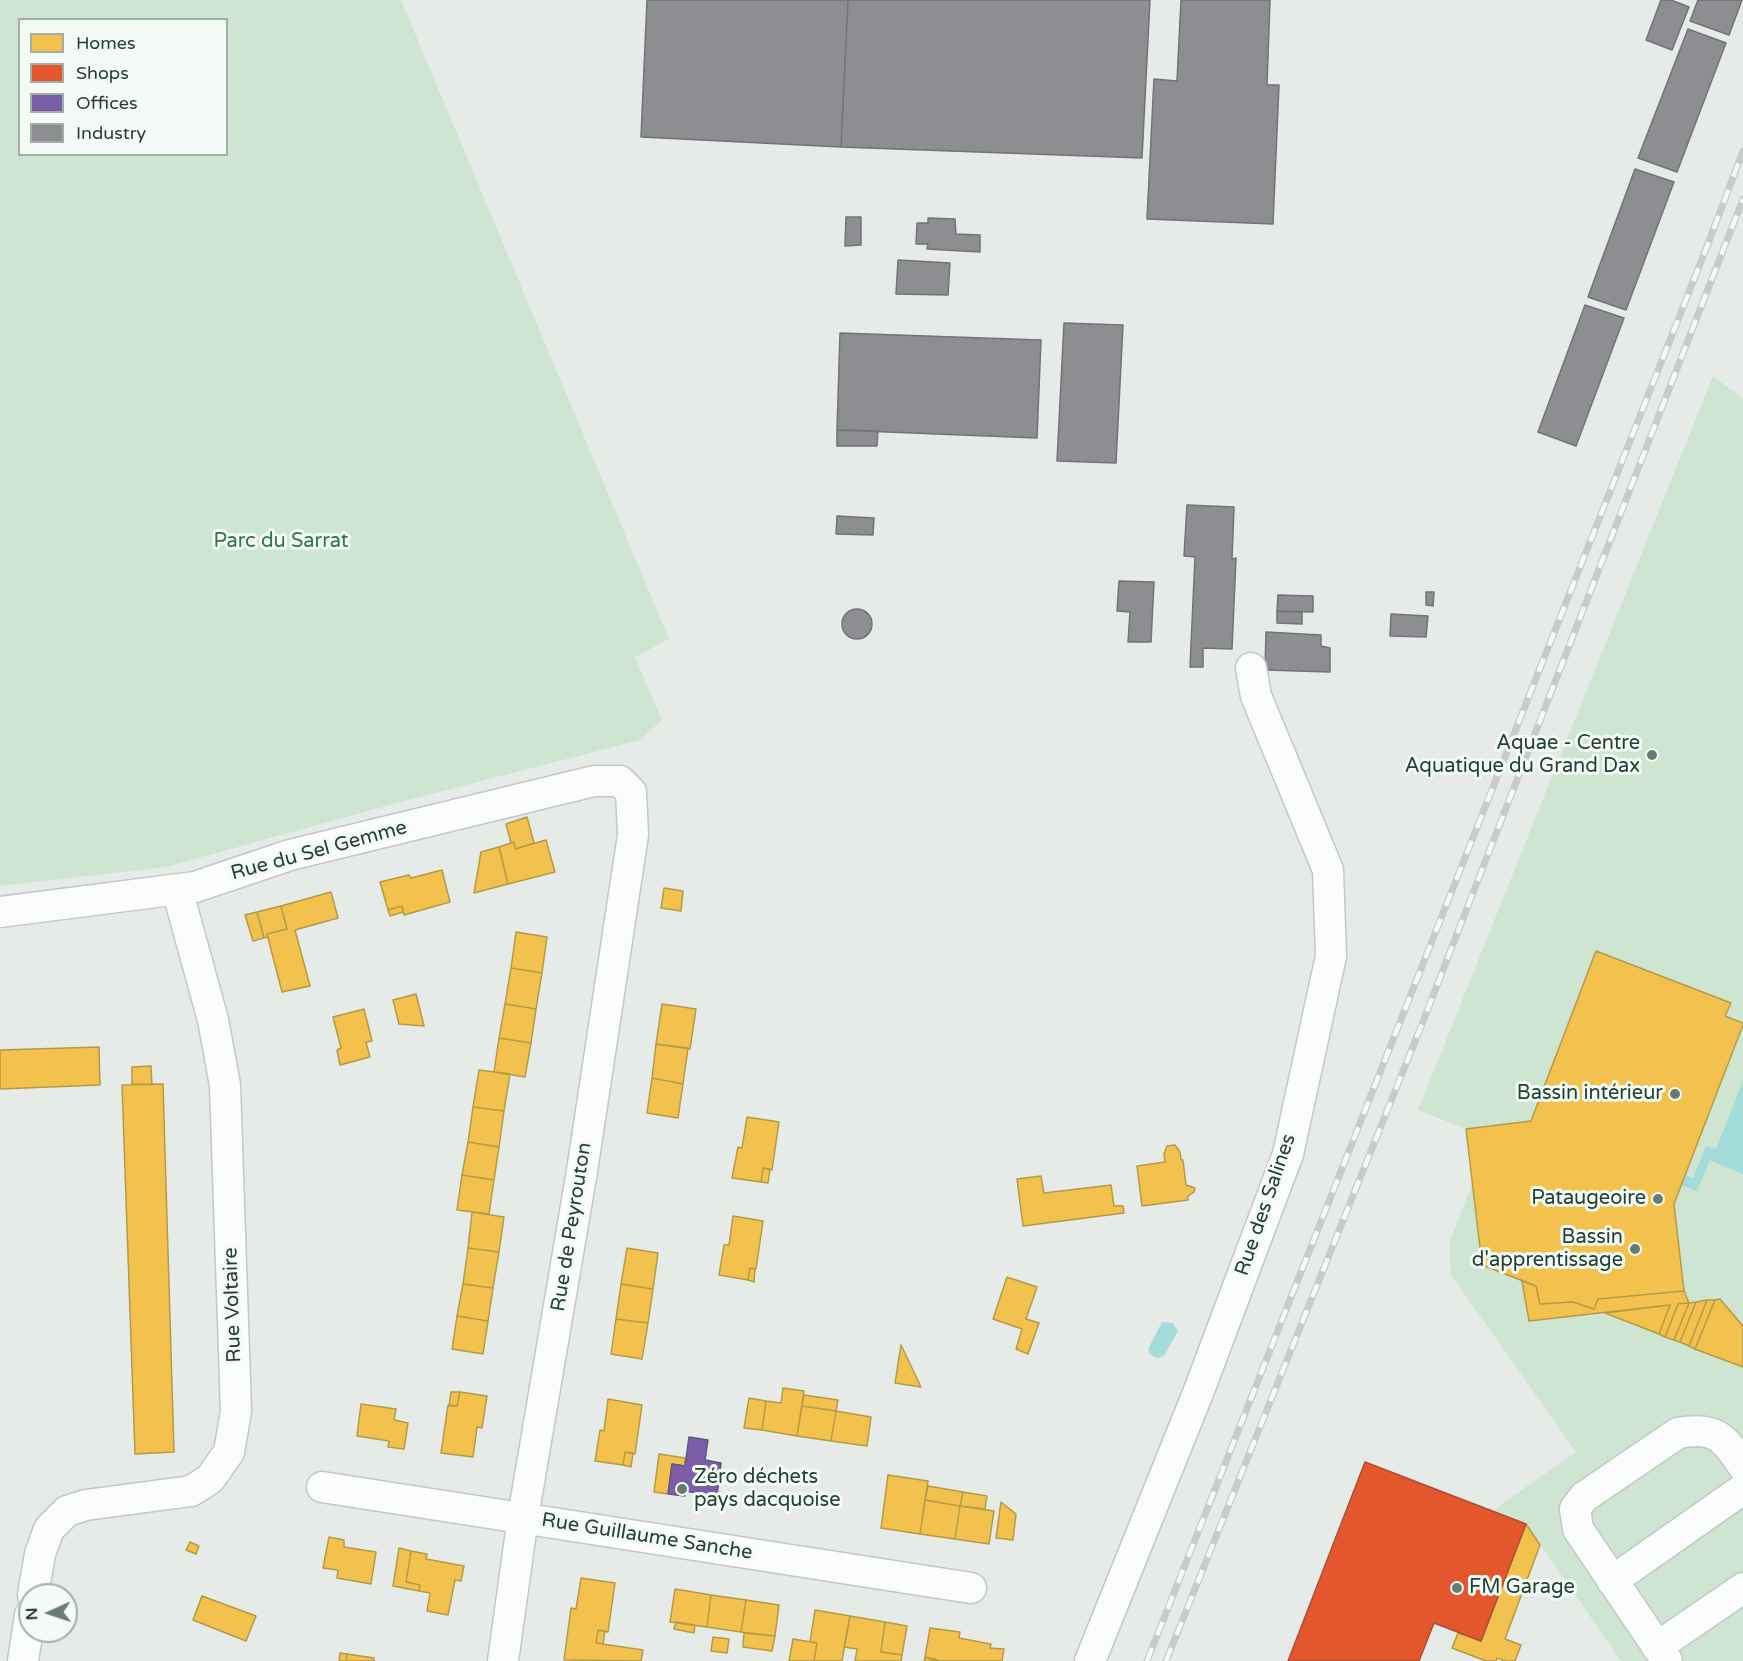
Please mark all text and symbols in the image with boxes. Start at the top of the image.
legend [18,18,228,156]
text: Homes [76,32,136,54]
text: Shops [76,62,129,84]
text: Offices [76,92,138,114]
text: Industry [76,122,146,144]
park label: Parc du Sarrat [214,530,348,554]
place label: Aquae - Centre Aquatique du Grand Dax [1405,732,1640,779]
marker: Aquae - Centre Aquatique du Grand Dax [1645,748,1659,762]
street label: Rue du Sel Gemme [228,816,410,886]
place label: Bassin intérieur [1517,1082,1663,1106]
marker: Bassin intérieur [1668,1087,1682,1101]
street label: Rue des Salines [1231,1131,1301,1279]
street label: Rue de Peyrouton [547,1141,597,1313]
place label: Pataugeoire [1531,1187,1646,1211]
marker: Pataugeoire [1651,1192,1665,1206]
place label: Bassin d'apprentissage [1472,1226,1623,1273]
marker: Bassin d'apprentissage [1628,1242,1642,1256]
street label: Rue Voltaire [219,1247,247,1363]
place label: Zéro déchets pays dacquoise [694,1466,841,1513]
marker: Zéro déchets pays dacquoise [675,1482,689,1496]
street label: Rue Guillaume Sanche [540,1508,754,1566]
place label: FM Garage [1469,1576,1575,1600]
marker: FM Garage [1450,1581,1464,1595]
north arrow [18,1583,78,1643]
text: N [22,1607,42,1621]

